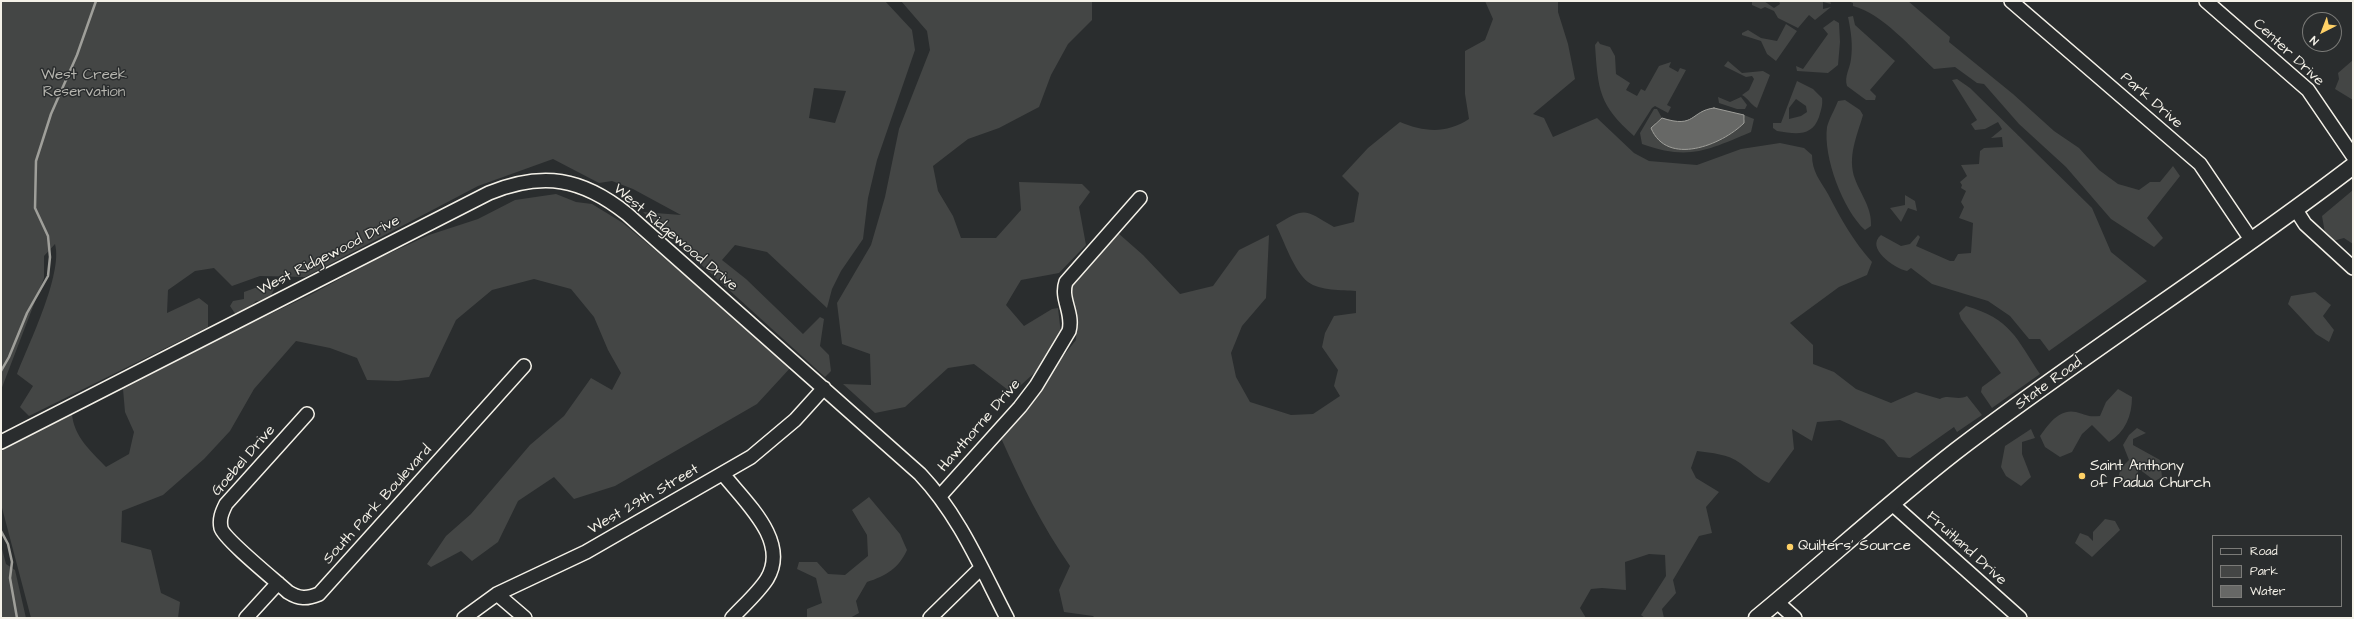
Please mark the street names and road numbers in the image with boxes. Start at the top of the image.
street label: Center Drive [2249,15,2327,91]
street label: Park Drive [2116,69,2186,133]
street label: West Ridgewood Drive [609,181,741,295]
street label: West Ridgewood Drive [255,212,403,300]
street label: State Road [2012,354,2086,414]
street label: Hawthorne Drive [935,376,1025,476]
street label: Goebel Drive [208,422,280,500]
street label: South Park Boulevard [320,442,436,568]
street label: West 29th Street [585,461,703,539]
street label: Fruitland Drive [1922,508,2010,590]

